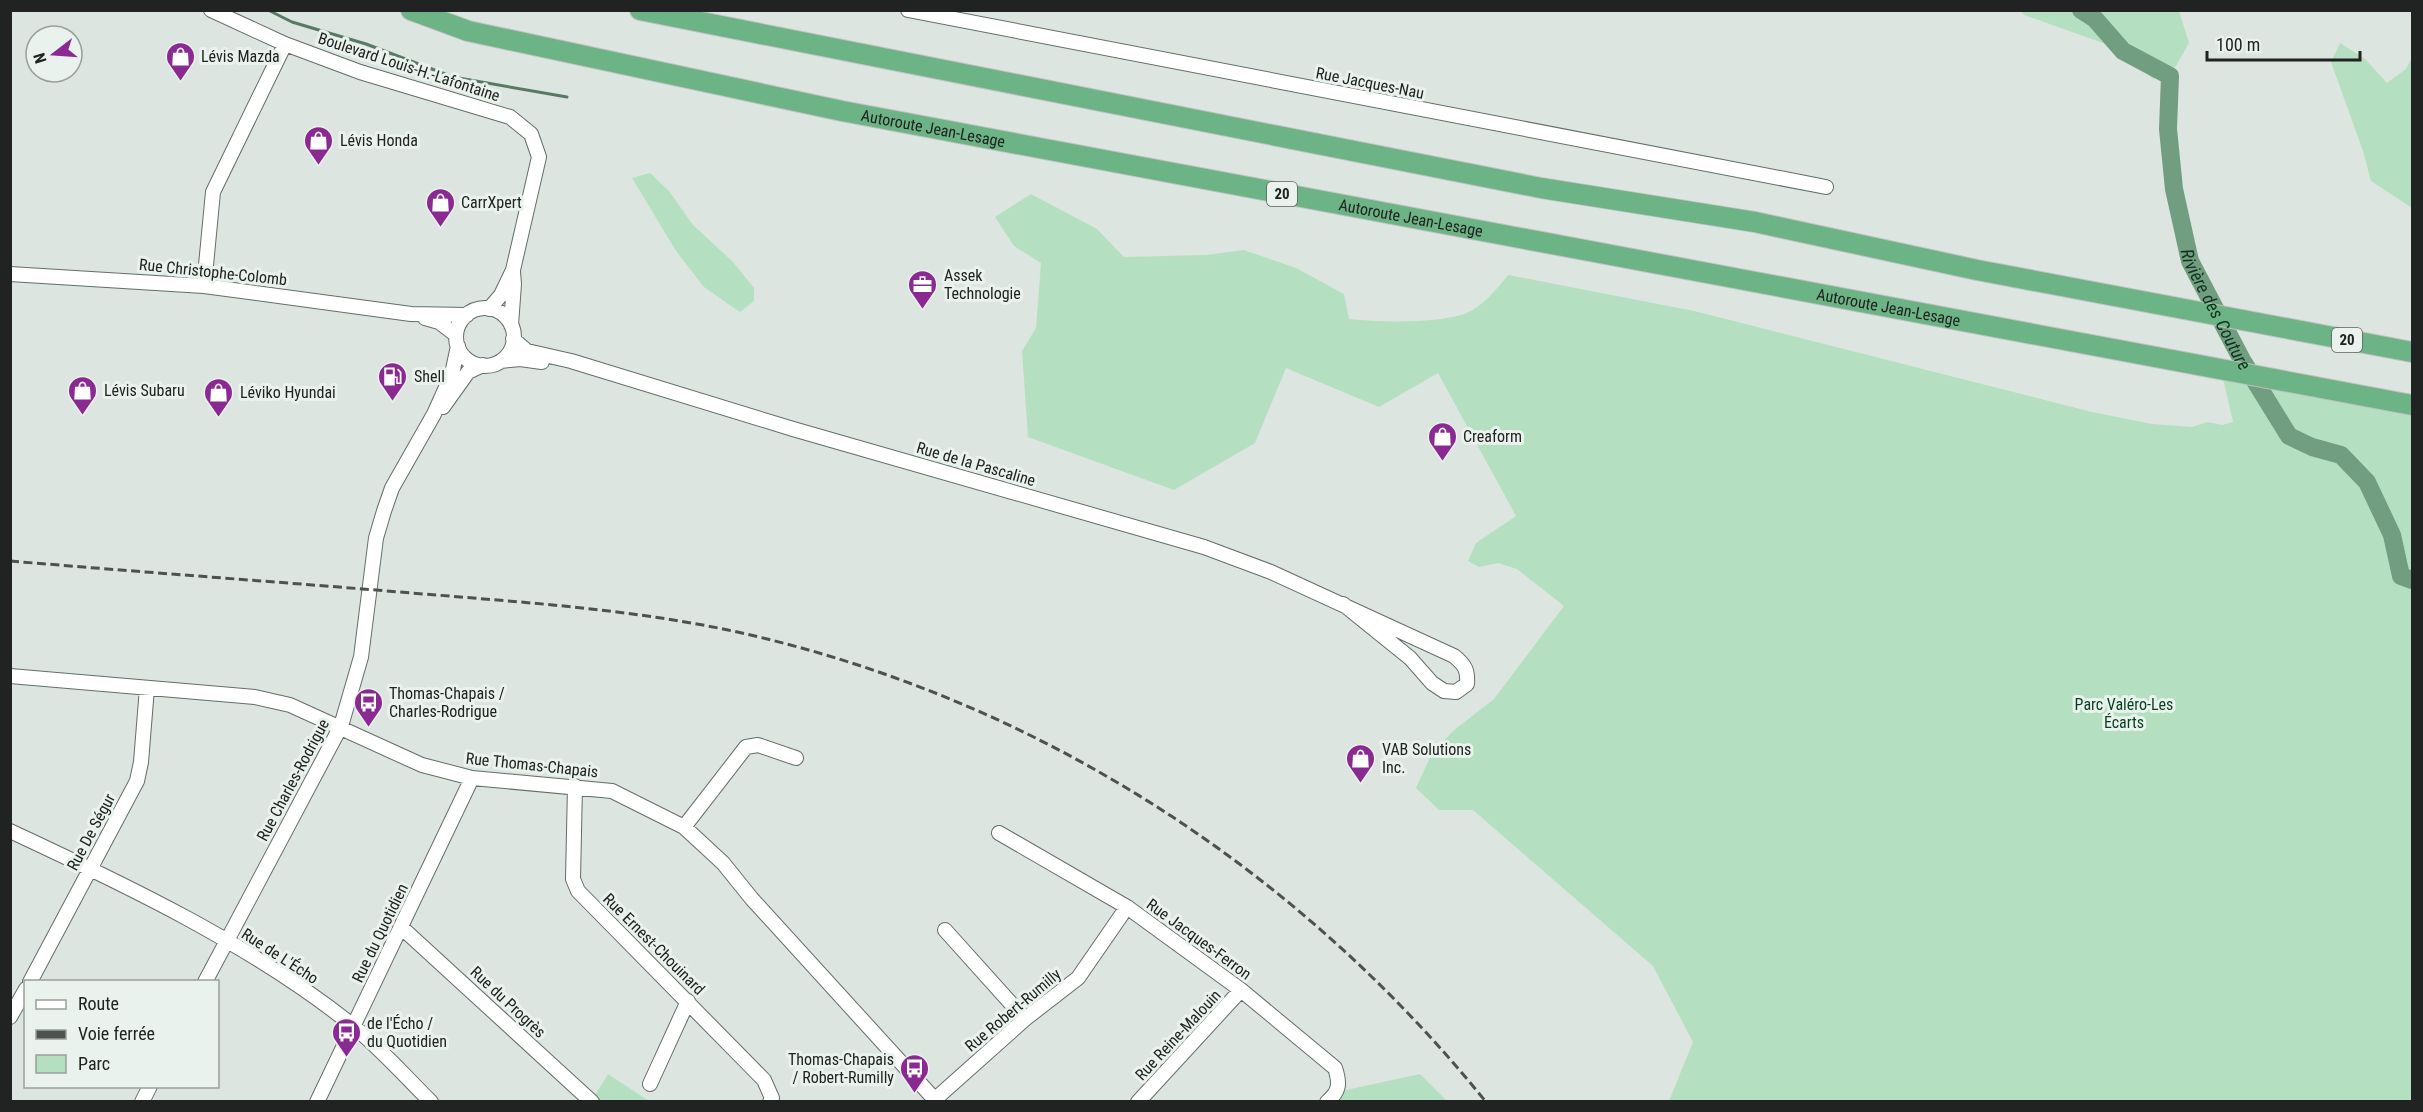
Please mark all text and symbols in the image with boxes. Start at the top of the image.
north arrow [24,24,84,84]
scale bar [2207,24,2360,62]
street label: Boulevard Louis-H.-Lafontaine [316,29,502,105]
text: 100 m [2216,34,2260,55]
shop icon: Lévis Mazda [164,40,196,82]
place label: Lévis Mazda [201,47,280,66]
text: N [30,51,51,66]
street label: Rue Jacques-Nau [1314,63,1426,103]
street label: Autoroute Jean-Lesage [860,105,1007,151]
shop icon: Lévis Honda [303,124,335,166]
place label: Lévis Honda [340,131,418,150]
road number: 20 [1267,182,1297,206]
shop icon: CarrXpert [424,186,456,228]
place label: CarrXpert [461,193,522,212]
street label: Autoroute Jean-Lesage [1337,195,1484,240]
water label: Rivière des Couture [2177,247,2256,374]
street label: Rue Christophe-Colomb [138,255,288,289]
place label: Assek Technologie [944,266,1021,303]
office icon: Assek Technologie [907,268,939,310]
street label: Autoroute Jean-Lesage [1815,284,1962,330]
road number: 20 [2332,328,2362,352]
fuel station icon: Shell [377,360,409,402]
place label: Shell [414,367,445,386]
shop icon: Lévis Subaru [67,374,99,416]
shop icon: Léviko Hyundai [203,376,235,418]
place label: Lévis Subaru [104,381,185,400]
place label: Léviko Hyundai [240,383,336,402]
shop icon: Creaform [1426,420,1458,462]
place label: Creaform [1463,427,1522,446]
street label: Rue de la Pascaline [914,438,1038,490]
place label: Thomas-Chapais / Charles-Rodrigue [389,684,505,721]
bus stop icon: Thomas-Chapais / Charles-Rodrigue [352,686,384,728]
park label: Parc Valéro-Les Écarts [2075,695,2173,732]
street label: Rue Charles-Rodrigue [253,716,333,844]
place label: VAB Solutions Inc. [1382,740,1471,777]
shop icon: VAB Solutions Inc. [1345,742,1377,784]
street label: Rue Thomas-Chapais [465,749,599,781]
street label: Rue De Ségur [63,790,119,874]
street label: Rue du Quotidien [348,881,412,985]
street label: Rue Ernest-Chouinard [599,889,709,999]
street label: Rue Jacques-Ferron [1143,895,1255,983]
street label: Rue de L'Écho [238,924,322,988]
street label: Rue du Progrès [466,962,550,1042]
street label: Rue Robert-Rumilly [961,964,1065,1056]
legend [24,980,219,1088]
street label: Rue Reine-Malouin [1131,986,1225,1084]
text: Route [78,993,119,1014]
place label: de l'Écho / du Quotidien [367,1014,447,1051]
bus stop icon: de l'Écho / du Quotidien [330,1016,362,1058]
text: Voie ferrée [78,1023,155,1044]
place label: Thomas-Chapais / Robert-Rumilly [788,1050,894,1087]
bus stop icon: Thomas-Chapais / Robert-Rumilly [899,1052,931,1094]
text: Parc [78,1053,110,1074]

